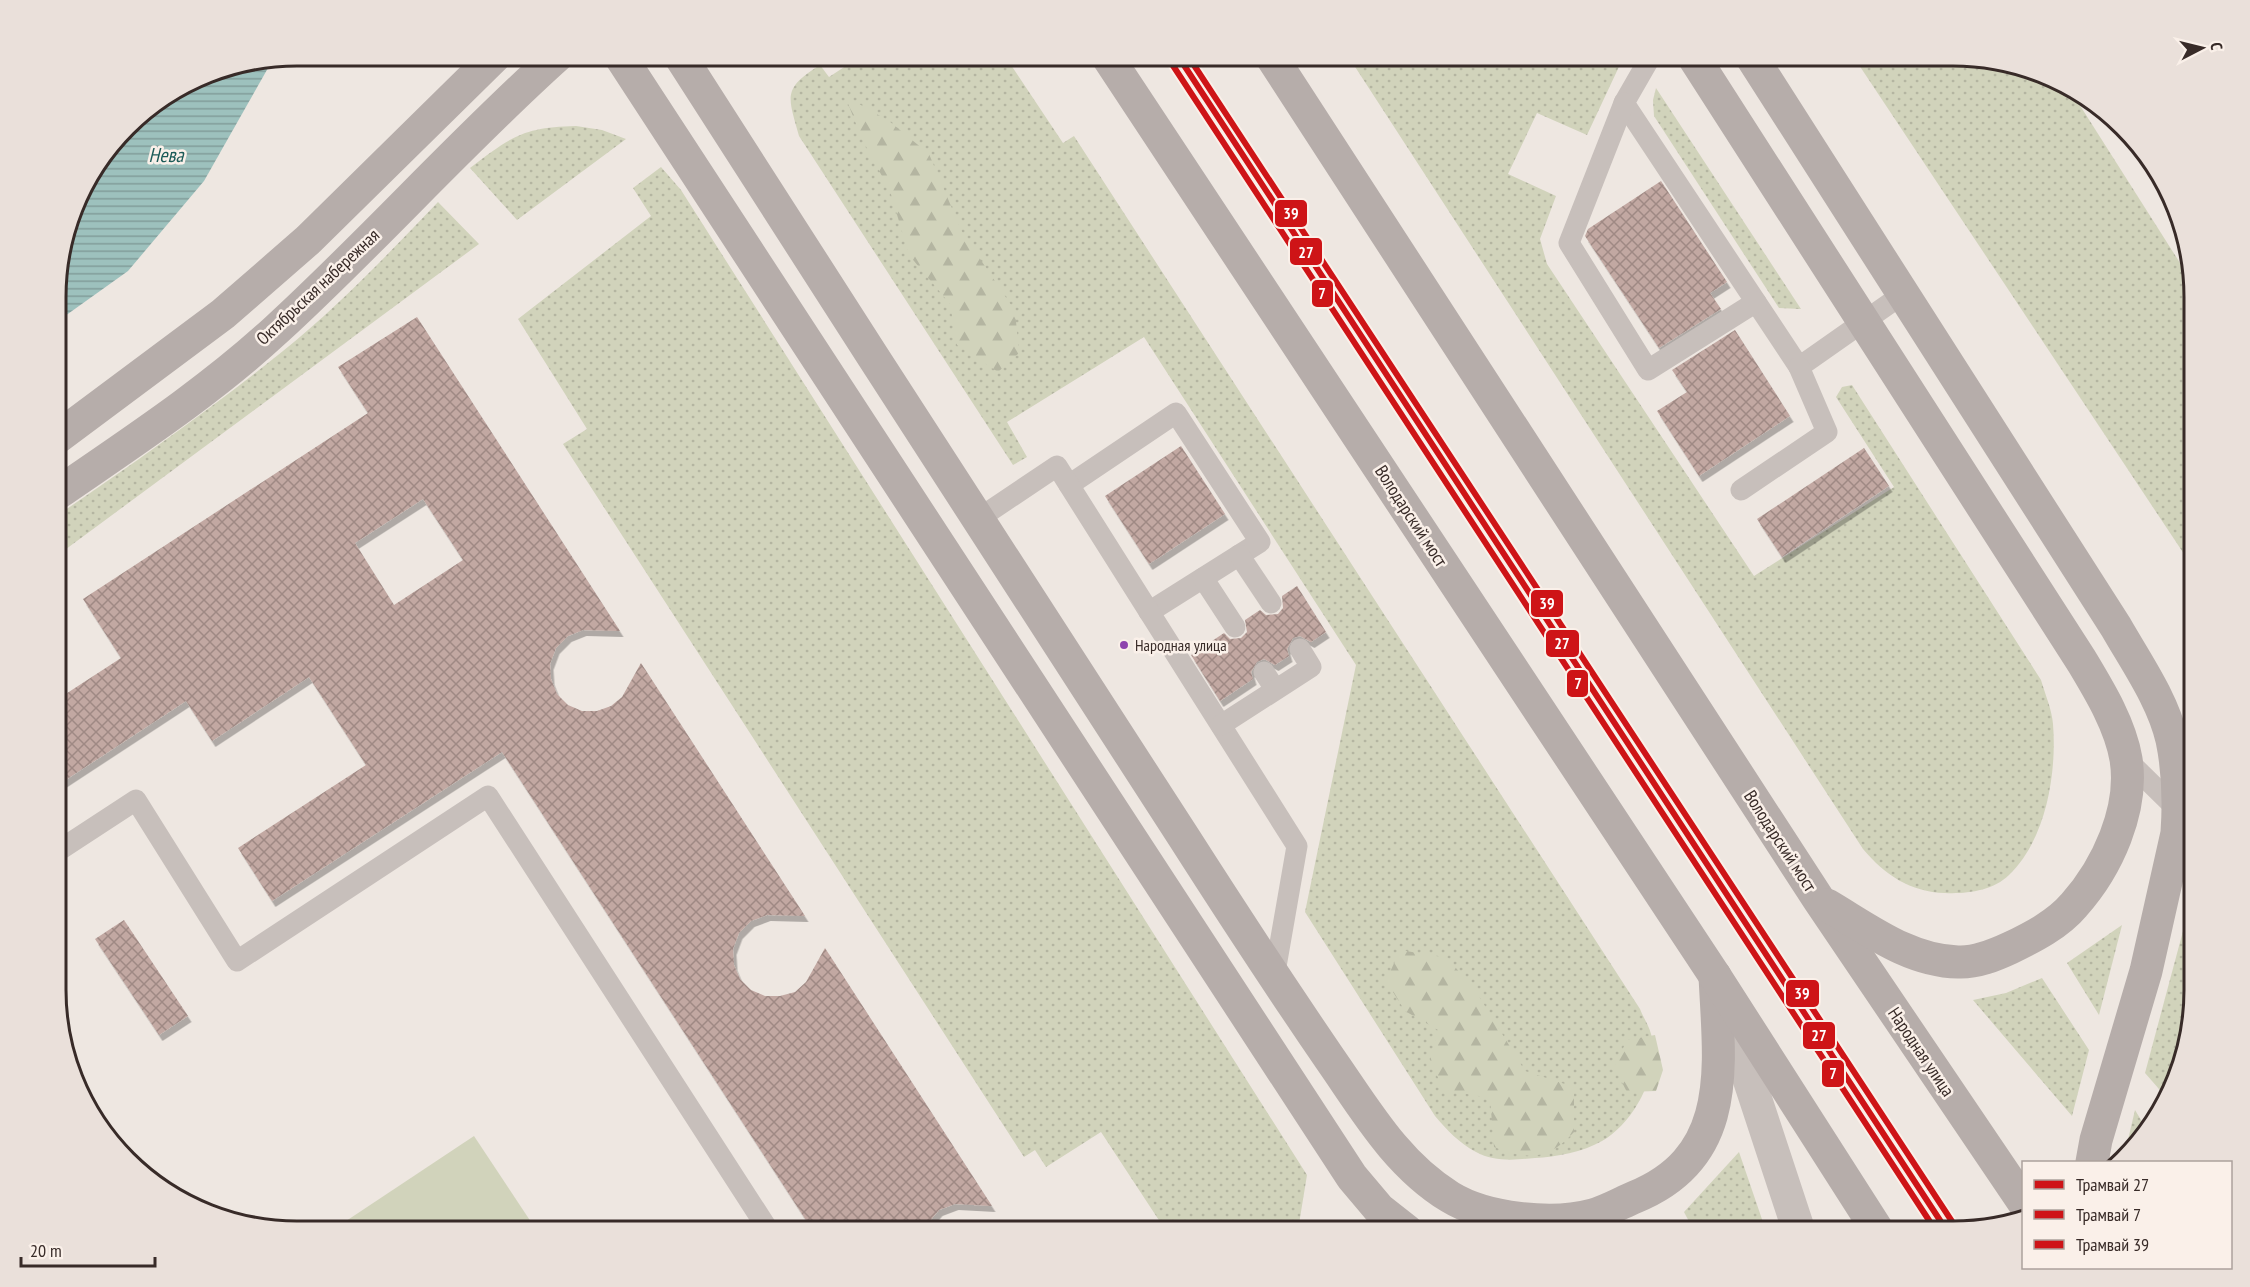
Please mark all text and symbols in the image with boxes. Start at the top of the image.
north arrow [2172,18,2232,78]
text: С [2207,41,2227,52]
water label: Нева [148,142,185,168]
line badge: 39 [1274,199,1308,228]
text: 39 [1283,203,1299,223]
street label: Октябрьская набережная [251,224,384,350]
line badge: 27 [1289,237,1323,266]
text: 27 [1298,242,1314,262]
line badge: 7 [1311,279,1334,308]
text: 7 [1318,283,1326,303]
street label: Володарский мост [1370,461,1453,571]
line badge: 39 [1530,589,1564,618]
text: 39 [1539,593,1555,613]
line badge: 27 [1545,629,1580,658]
text: 27 [1554,633,1570,653]
place label: Народная улица [1135,635,1227,655]
marker: Народная улица [1118,639,1130,651]
line badge: 7 [1566,669,1589,698]
text: 7 [1574,673,1582,693]
street label: Володарский мост [1739,786,1822,896]
line badge: 39 [1785,979,1820,1008]
text: 39 [1794,983,1810,1003]
street label: Народная улица [1883,1003,1960,1101]
line badge: 27 [1802,1021,1836,1050]
text: 27 [1811,1025,1827,1045]
line badge: 7 [1821,1059,1845,1088]
text: 7 [1829,1063,1837,1083]
legend [2022,1161,2232,1269]
text: Трамвай 27 [2076,1173,2149,1196]
text: Трамвай 7 [2076,1203,2141,1226]
scale bar [21,1230,154,1268]
text: Трамвай 39 [2076,1233,2149,1256]
text: 20 m [30,1239,62,1262]

